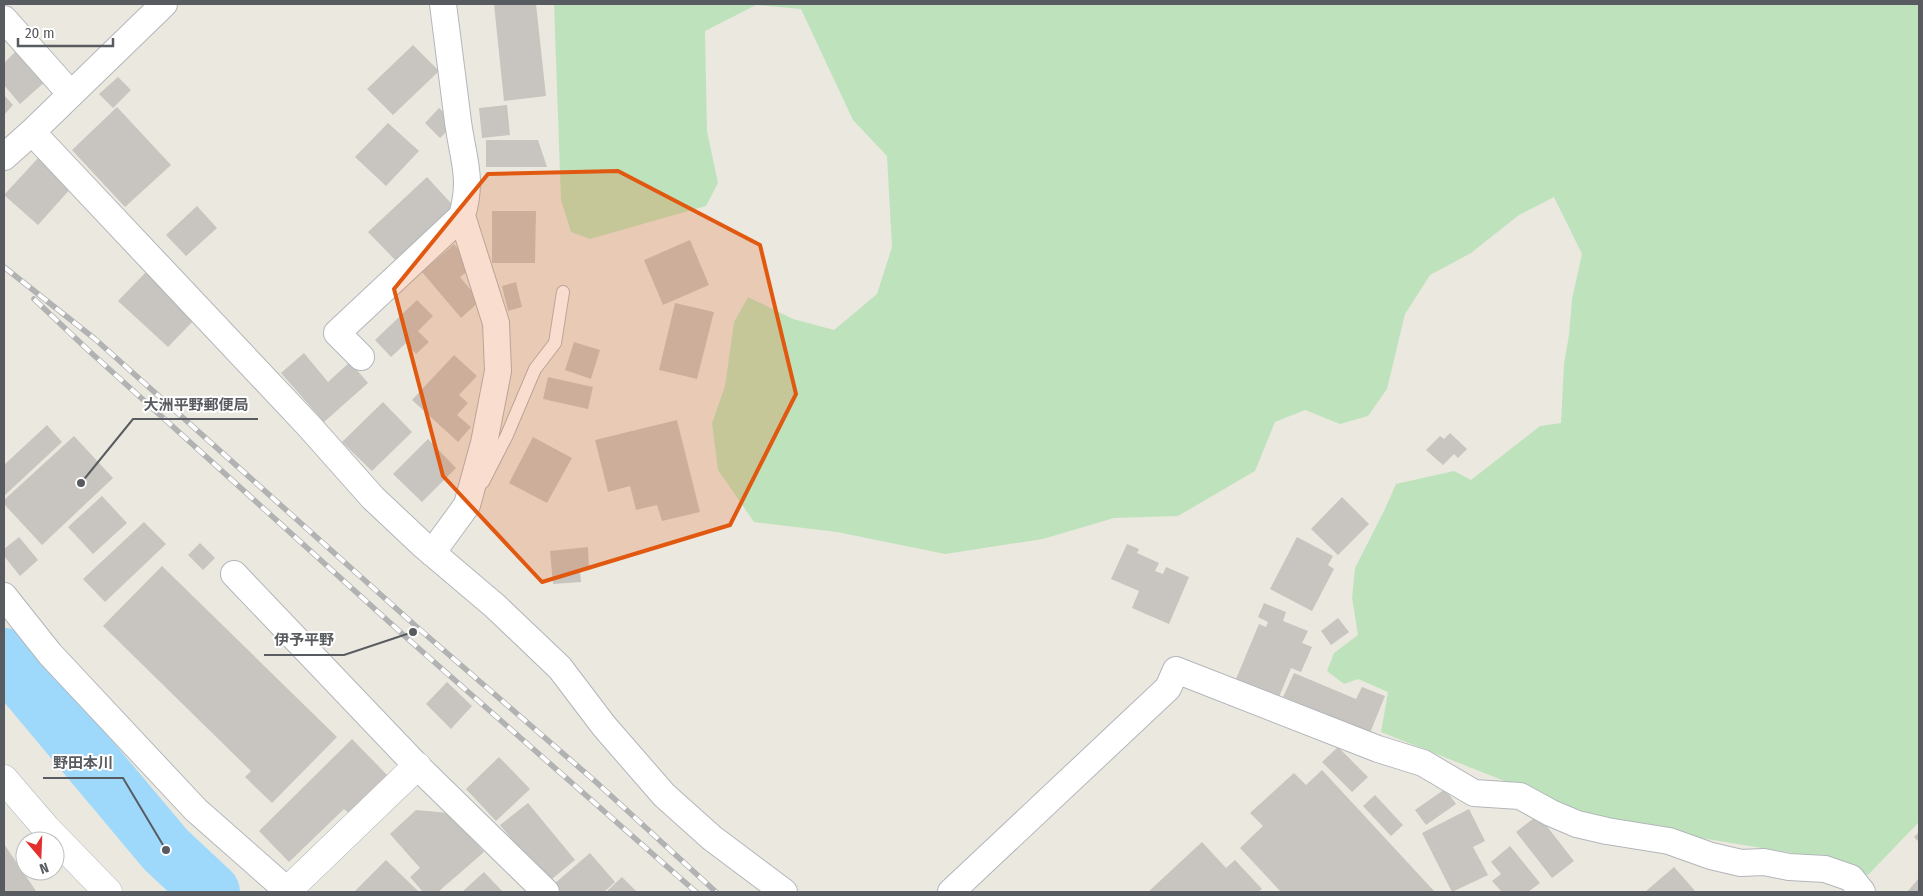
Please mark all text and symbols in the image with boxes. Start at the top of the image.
scale bar [18,15,112,47]
text: 20 m [25,24,55,42]
callout: 大洲平野郵便局 [133,389,258,419]
text: 大洲平野郵便局 [143,396,249,414]
callout: 伊予平野 [264,625,344,655]
text: 伊予平野 [274,631,334,649]
callout: 野田本川 [43,748,123,778]
text: 野田本川 [53,754,113,772]
north arrow [15,831,65,881]
text: N [37,858,51,877]

